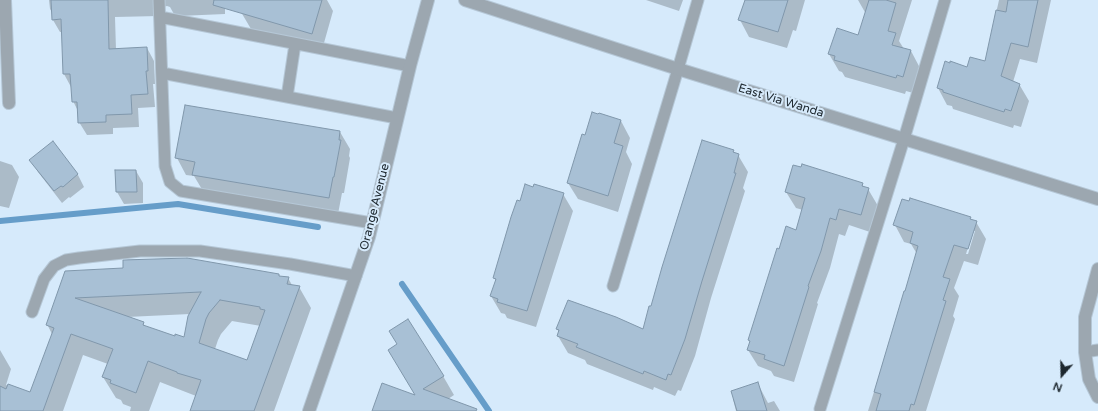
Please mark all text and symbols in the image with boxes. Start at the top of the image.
street label: East Via Wanda [736,81,826,121]
street label: Orange Avenue [357,162,393,252]
north arrow [1042,355,1082,395]
text: N [1051,379,1064,394]

